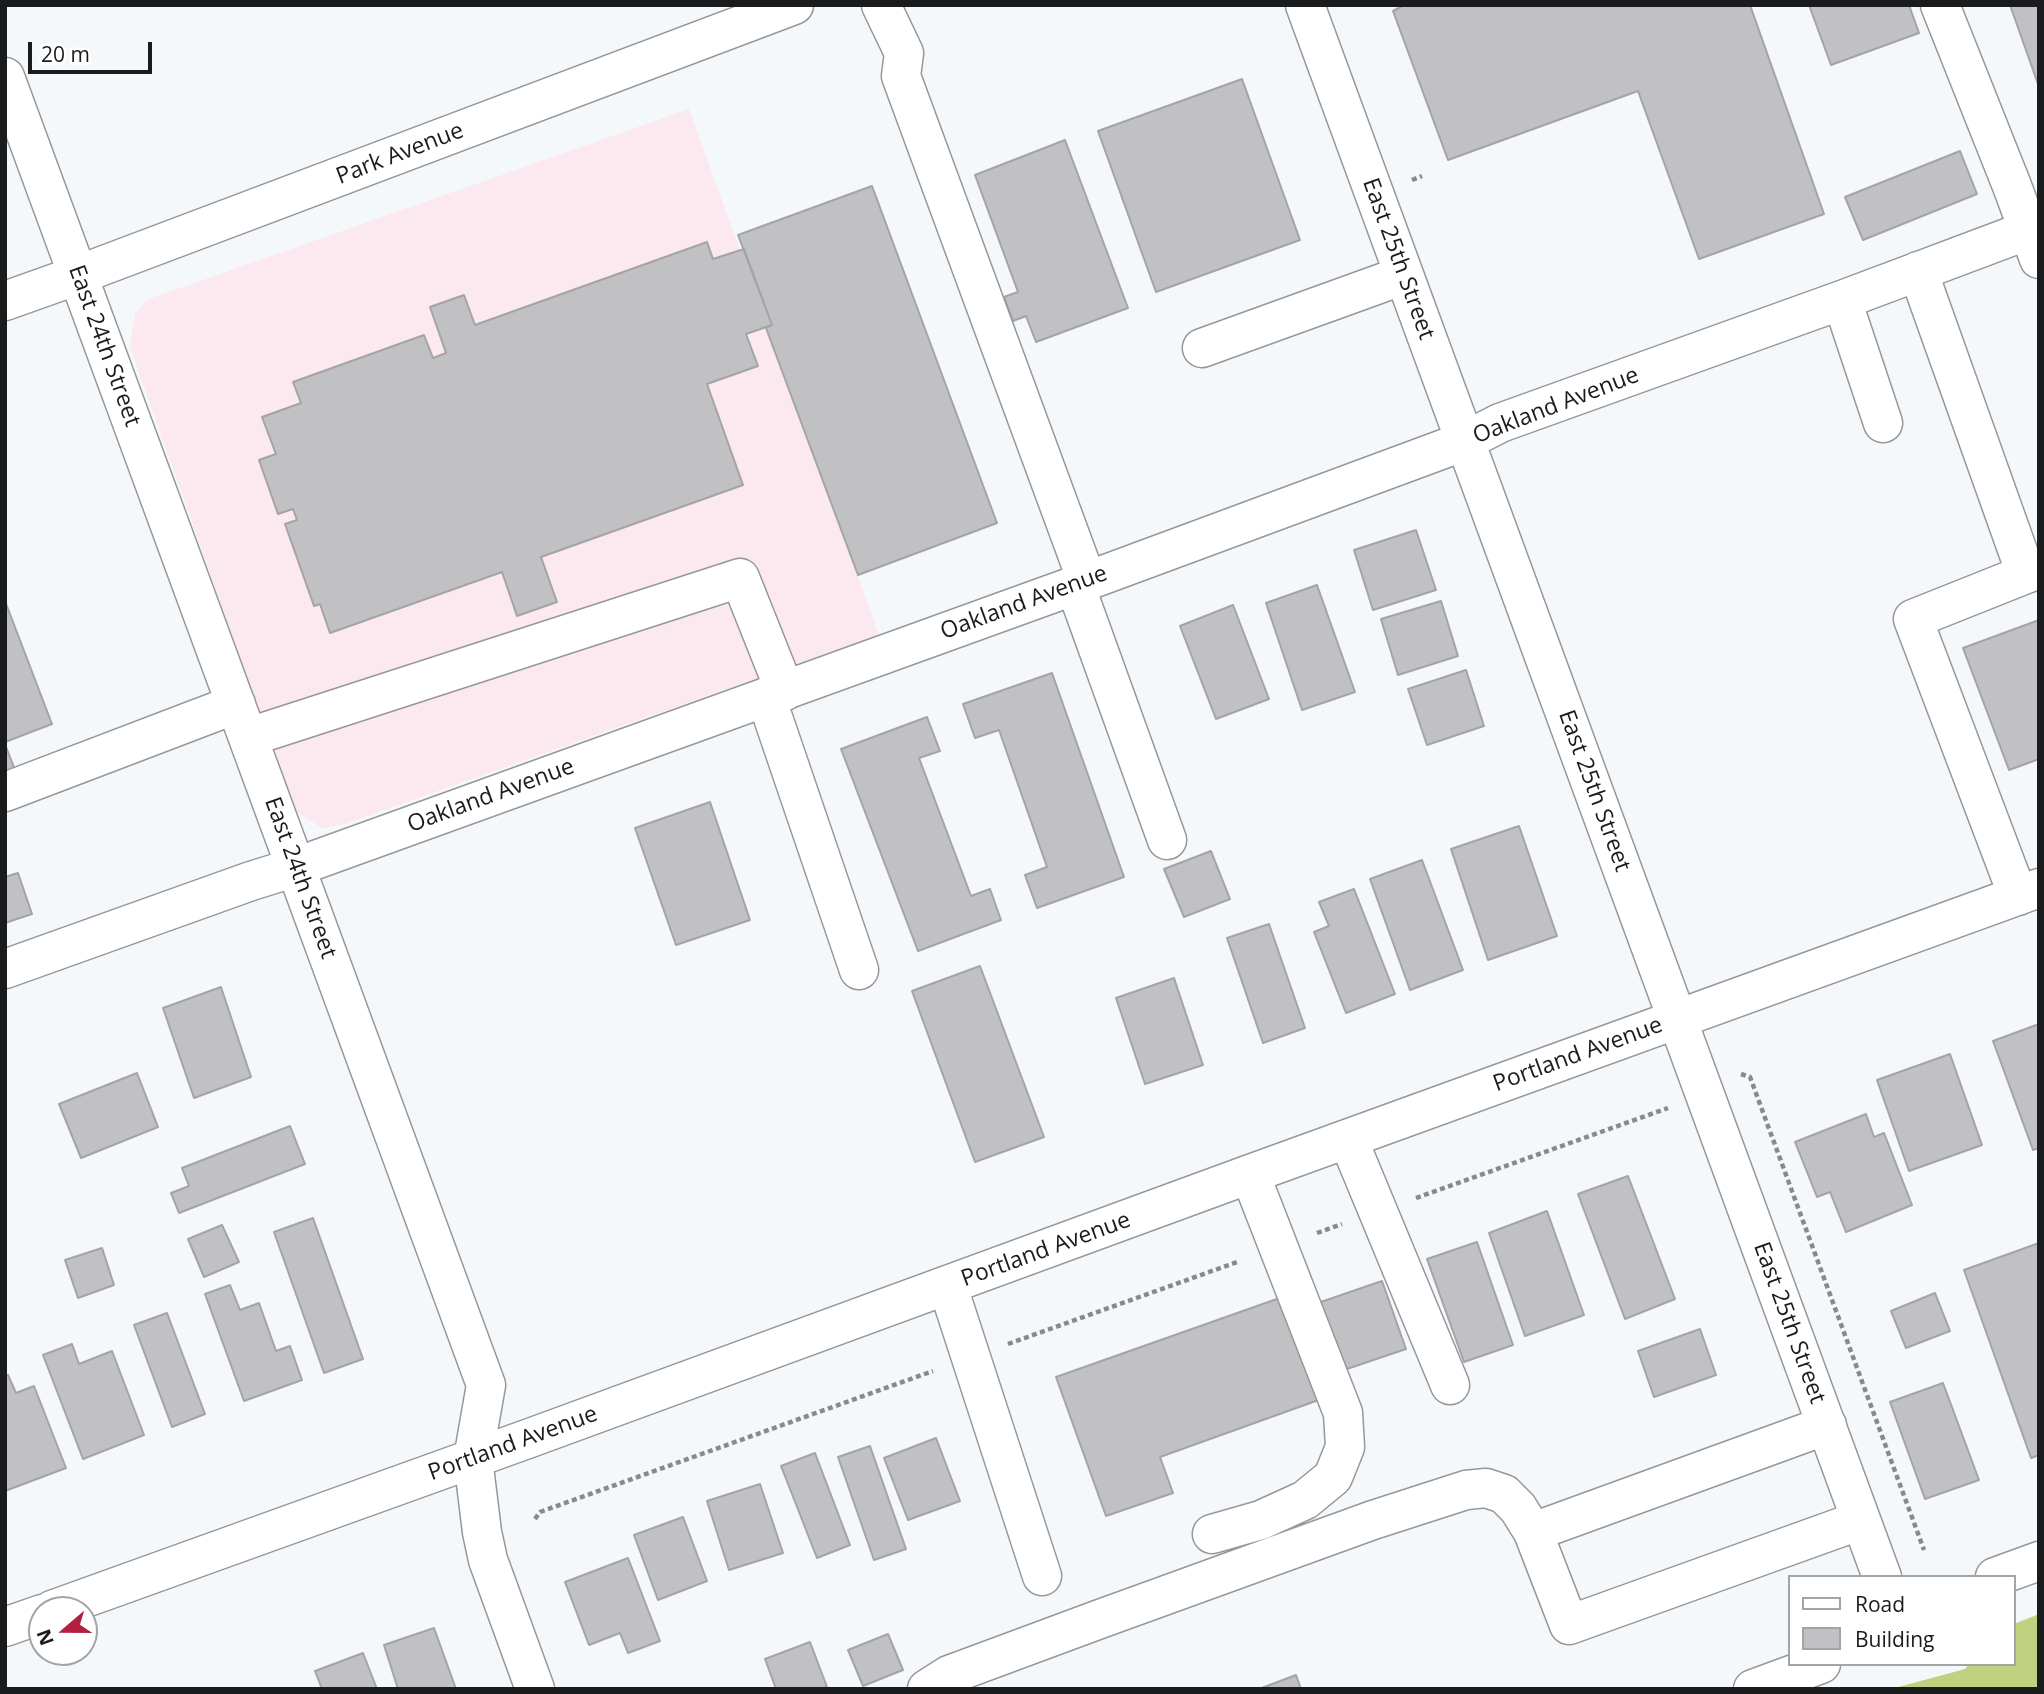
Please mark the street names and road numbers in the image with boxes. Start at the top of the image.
street label: Park Avenue [332,117,468,191]
street label: East 25th Street [1356,175,1440,343]
street label: East 24th Street [62,262,146,430]
street label: Oakland Avenue [1469,362,1643,450]
street label: Oakland Avenue [937,560,1111,646]
street label: East 25th Street [1552,707,1636,875]
street label: Oakland Avenue [404,753,578,839]
street label: East 24th Street [258,794,342,962]
street label: Portland Avenue [1490,1012,1666,1098]
street label: Portland Avenue [958,1207,1134,1293]
street label: East 25th Street [1747,1239,1831,1407]
street label: Portland Avenue [425,1401,601,1487]

